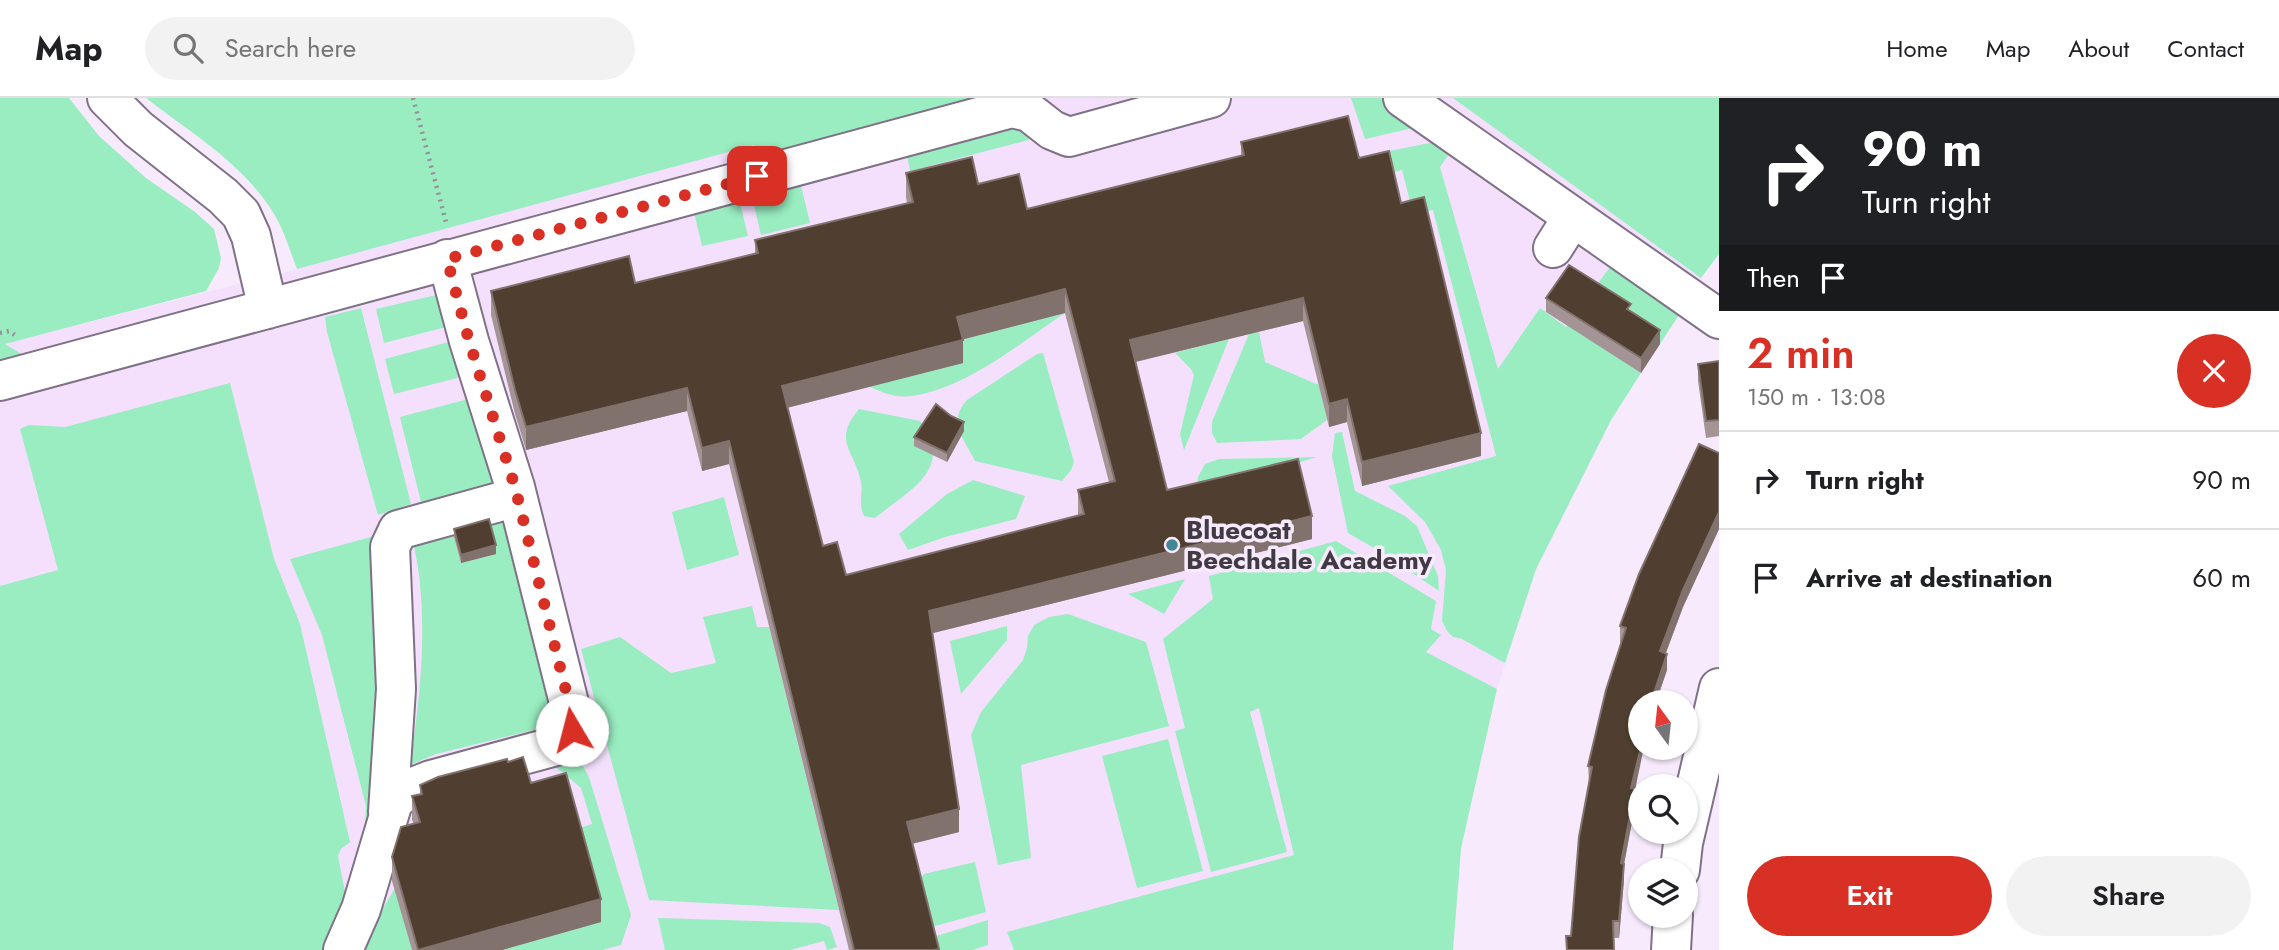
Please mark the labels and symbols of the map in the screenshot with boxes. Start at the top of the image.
pin [727,146,787,206]
place label: Bluecoat Beechdale Academy [1186,511,1433,579]
marker: Bluecoat Beechdale Academy [1164,537,1180,553]
north arrow [1628,690,1698,760]
position arrow [535,693,609,767]

